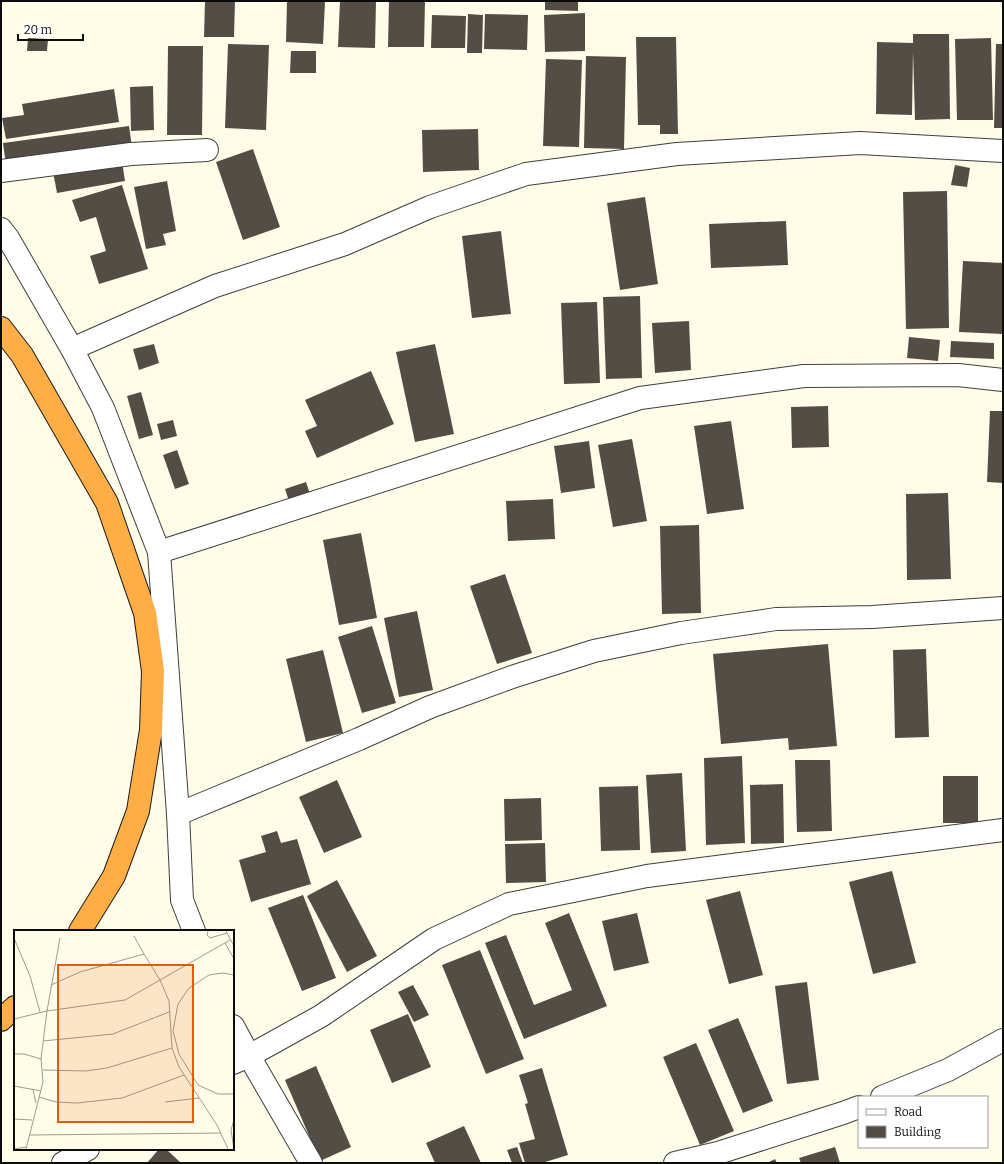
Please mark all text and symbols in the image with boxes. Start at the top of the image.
scale bar [18,16,83,42]
text: 20 m [24,23,53,37]
inset map [14,930,234,1150]
legend [858,1096,988,1148]
text: Road [894,1105,922,1119]
text: Building [894,1125,941,1139]

